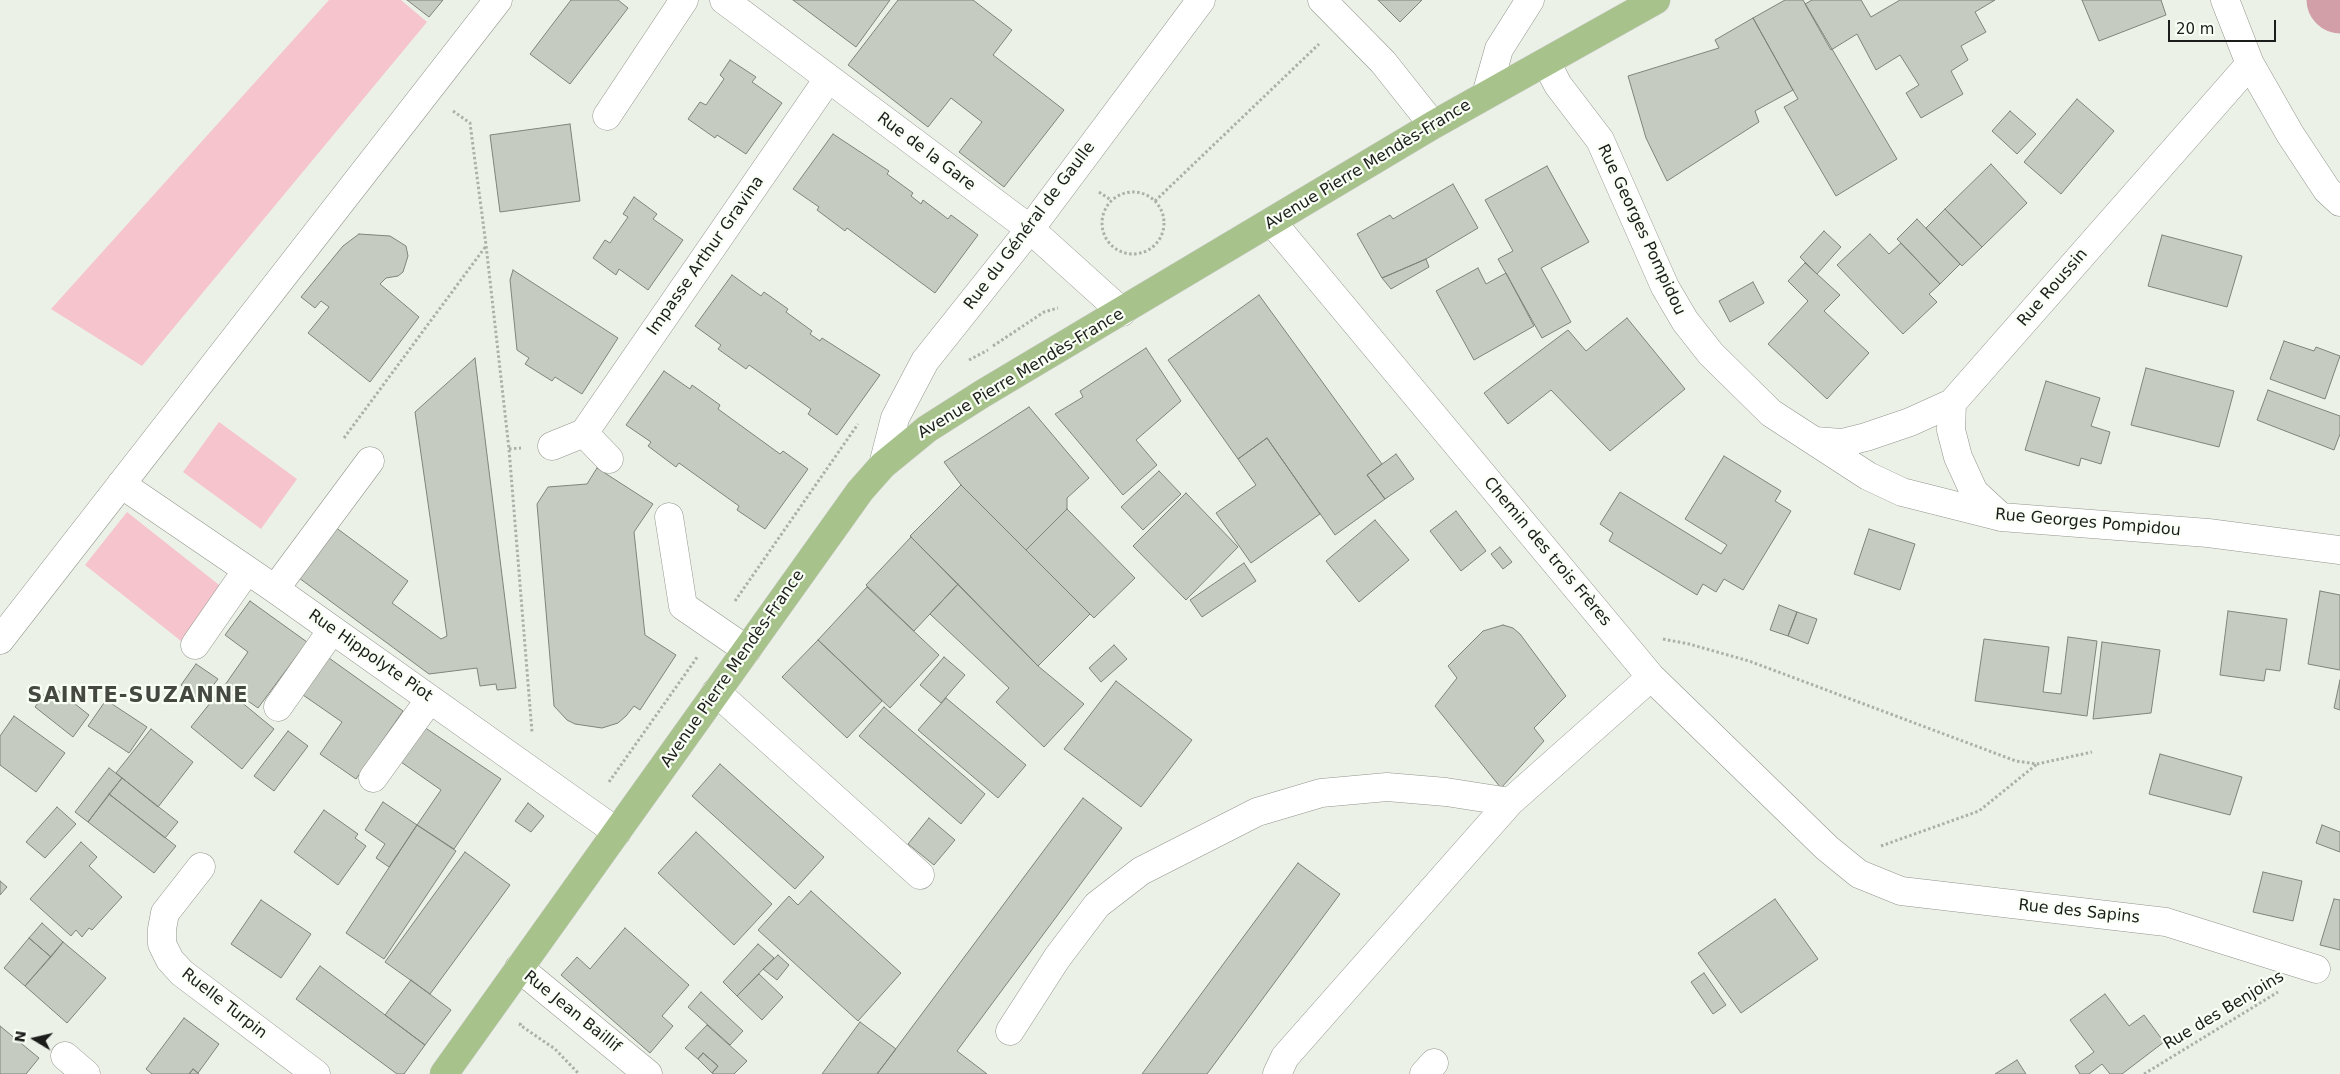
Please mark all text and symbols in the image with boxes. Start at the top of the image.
scale bar [2170,10,2278,42]
text: 20 m [2176,20,2214,38]
street label: Avenue Pierre Mendès-France [1262,96,1474,234]
street label: Rue de la Gare [873,109,979,195]
street label: Rue du Général de Gaulle [961,138,1099,314]
street label: Rue Georges Pompidou [1593,141,1689,319]
street label: Impasse Arthur Gravina [644,173,768,339]
street label: Rue Roussin [2014,245,2092,331]
street label: Avenue Pierre Mendès-France [915,305,1127,443]
street label: Chemin des trois Frères [1479,474,1615,630]
street label: Rue Georges Pompidou [1994,505,2182,541]
street label: Avenue Pierre Mendès-France [657,567,809,771]
street label: Rue Hippolyte Piot [304,606,436,706]
district label: SAINTE-SUZANNE [26,684,250,710]
street label: Rue des Sapins [2017,896,2141,928]
street label: Ruelle Turpin [178,965,270,1043]
street label: Rue Jean Baillif [520,967,624,1057]
street label: Rue des Benjoins [2160,967,2288,1055]
north arrow [10,1014,60,1064]
text: N [11,1030,29,1044]

